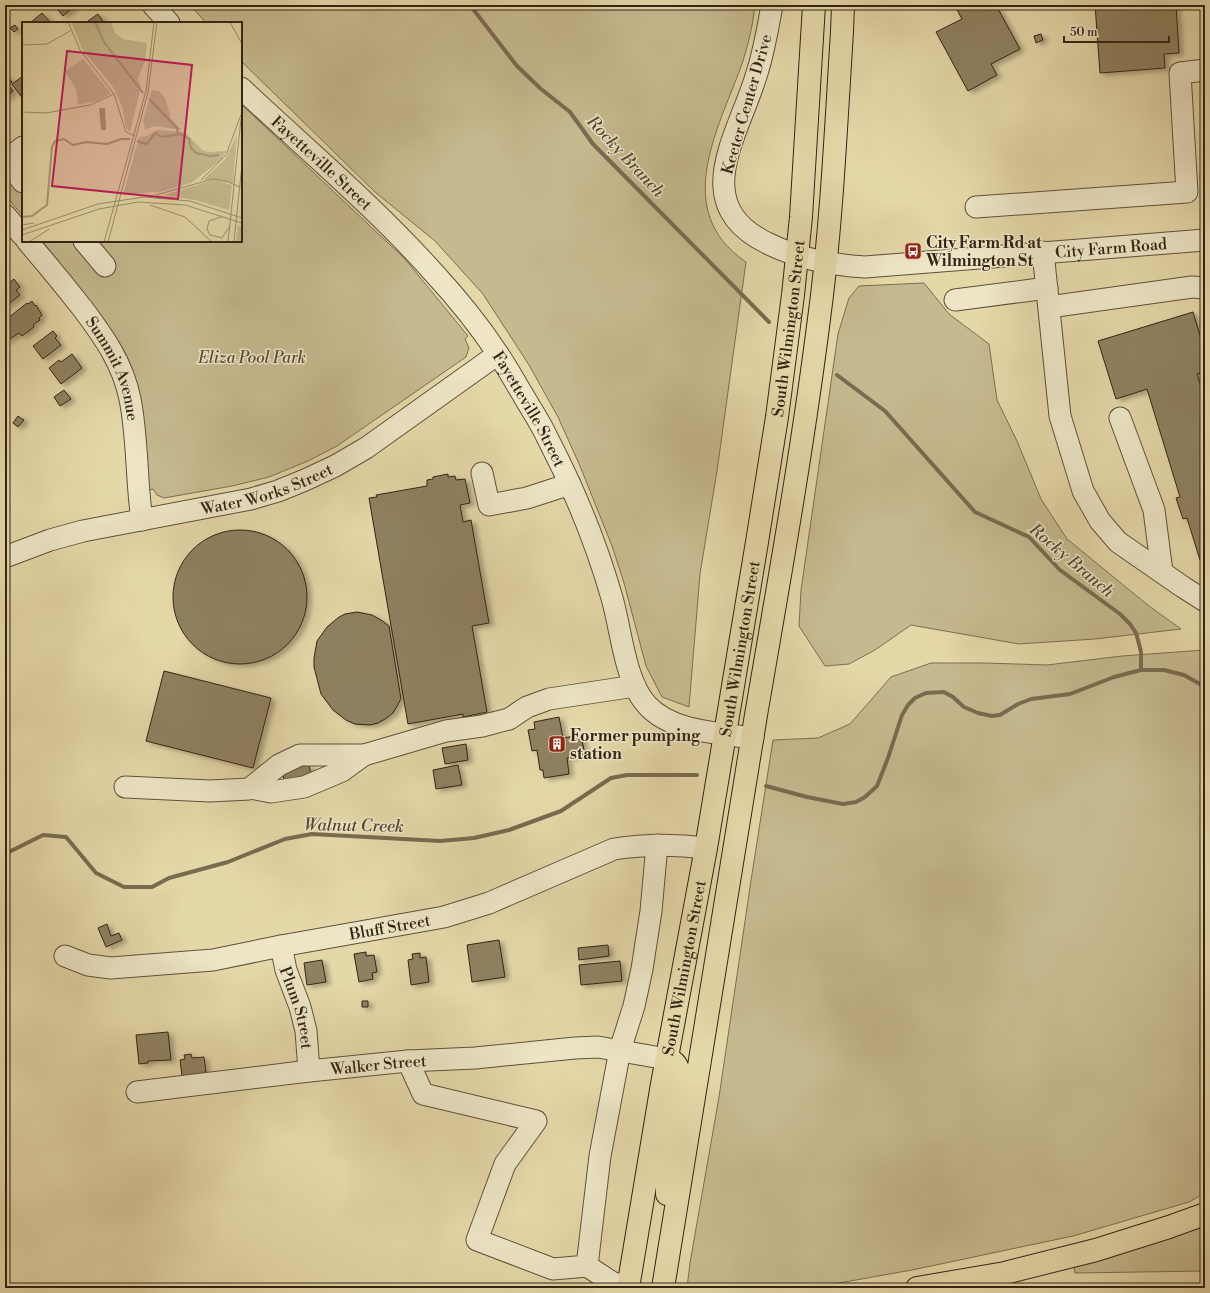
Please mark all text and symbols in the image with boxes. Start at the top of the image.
scale bar [1064,18,1169,44]
inset map [22,22,242,242]
text: 50 m [1070,25,1098,40]
street label: Keeter Center Drive [717,32,777,177]
water label: Rocky Branch [581,110,669,203]
street label: Fayetteville Street [267,112,376,215]
place label: City Farm Rd at Wilmington St [925,233,1042,271]
street label: City Farm Road [1054,234,1168,263]
street label: South Wilmington Street [768,239,810,418]
bus stop icon: City Farm Rd at Wilmington St [903,241,923,261]
street label: Summit Avenue [81,313,142,422]
street label: Fayetteville Street [488,347,569,471]
park label: Eliza Pool Park [197,348,306,368]
street label: Water Works Street [198,459,336,520]
water label: Rocky Branch [1024,518,1119,603]
street label: South Wilmington Street [716,559,765,738]
place label: Former pumping station [570,726,701,764]
building icon: Former pumping station [547,734,567,754]
water label: Walnut Creek [304,814,404,838]
street label: South Wilmington Street [659,878,711,1057]
street label: Bluff Street [347,911,432,945]
street label: Plum Street [275,964,316,1050]
street label: Walker Street [329,1051,427,1080]

